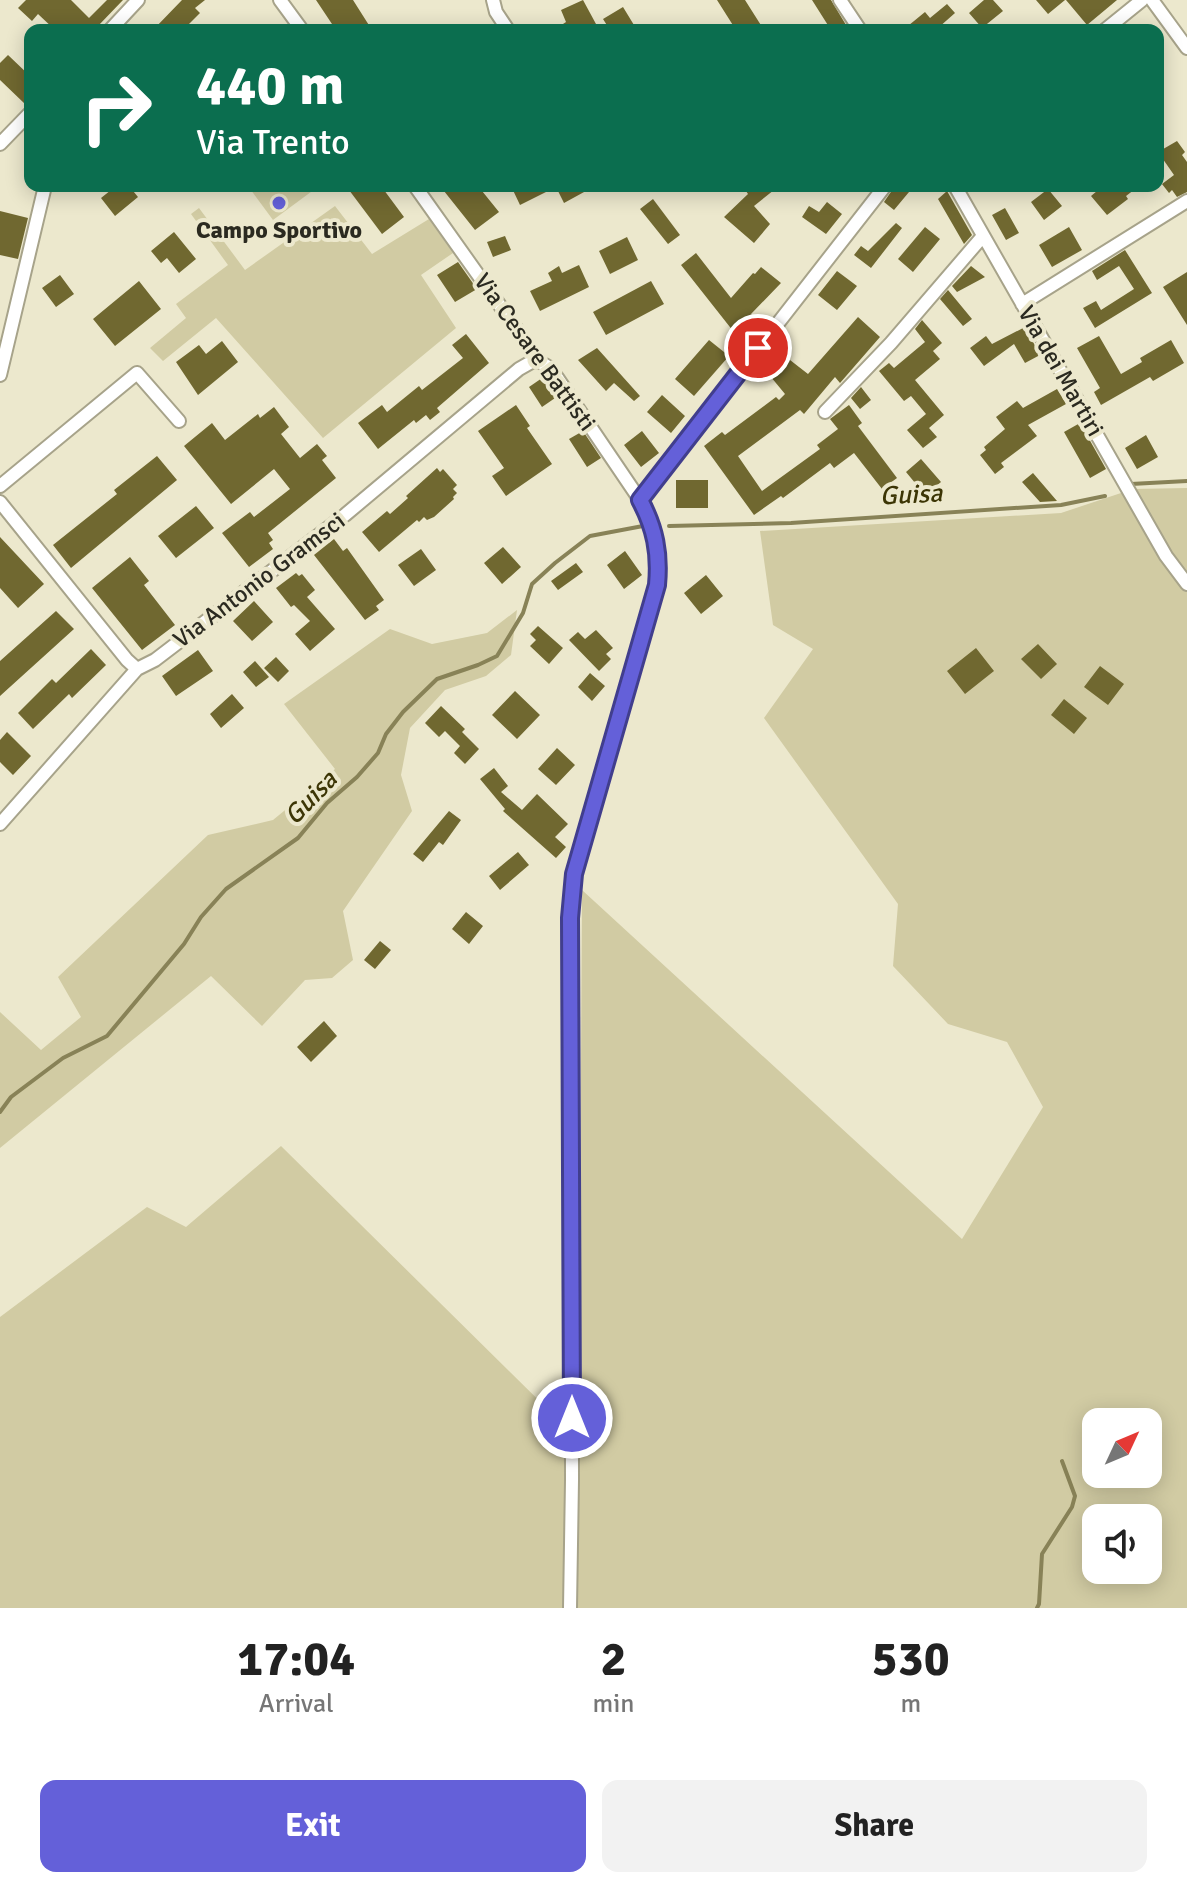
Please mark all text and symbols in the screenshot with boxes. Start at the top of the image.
text: 440 m [196,51,344,120]
icon: right [64,56,168,160]
text: Via Trento [196,120,350,165]
marker: Campo Sportivo [270,194,288,212]
place label: Campo Sportivo [196,215,362,245]
street label: Via Cesare Battisti [468,267,602,437]
street label: Via dei Martiri [1012,300,1110,442]
pin [724,314,792,382]
icon: arrive [736,326,780,370]
water label: Guisa [879,477,944,513]
street label: Via Antonio Gramsci [167,506,351,654]
water label: Guisa [278,764,345,832]
position arrow [530,1376,614,1460]
north arrow [1082,1408,1162,1488]
map controls [1082,1408,1162,1584]
button: sound [1082,1504,1162,1584]
text: 17:04 [237,1630,355,1689]
text: 2 [601,1630,626,1689]
text: 530 [872,1630,950,1689]
text: Arrival [259,1688,334,1720]
text: min [593,1688,635,1720]
text: m [900,1688,921,1720]
button: Exit [40,1780,586,1872]
button: Share [602,1780,1147,1872]

